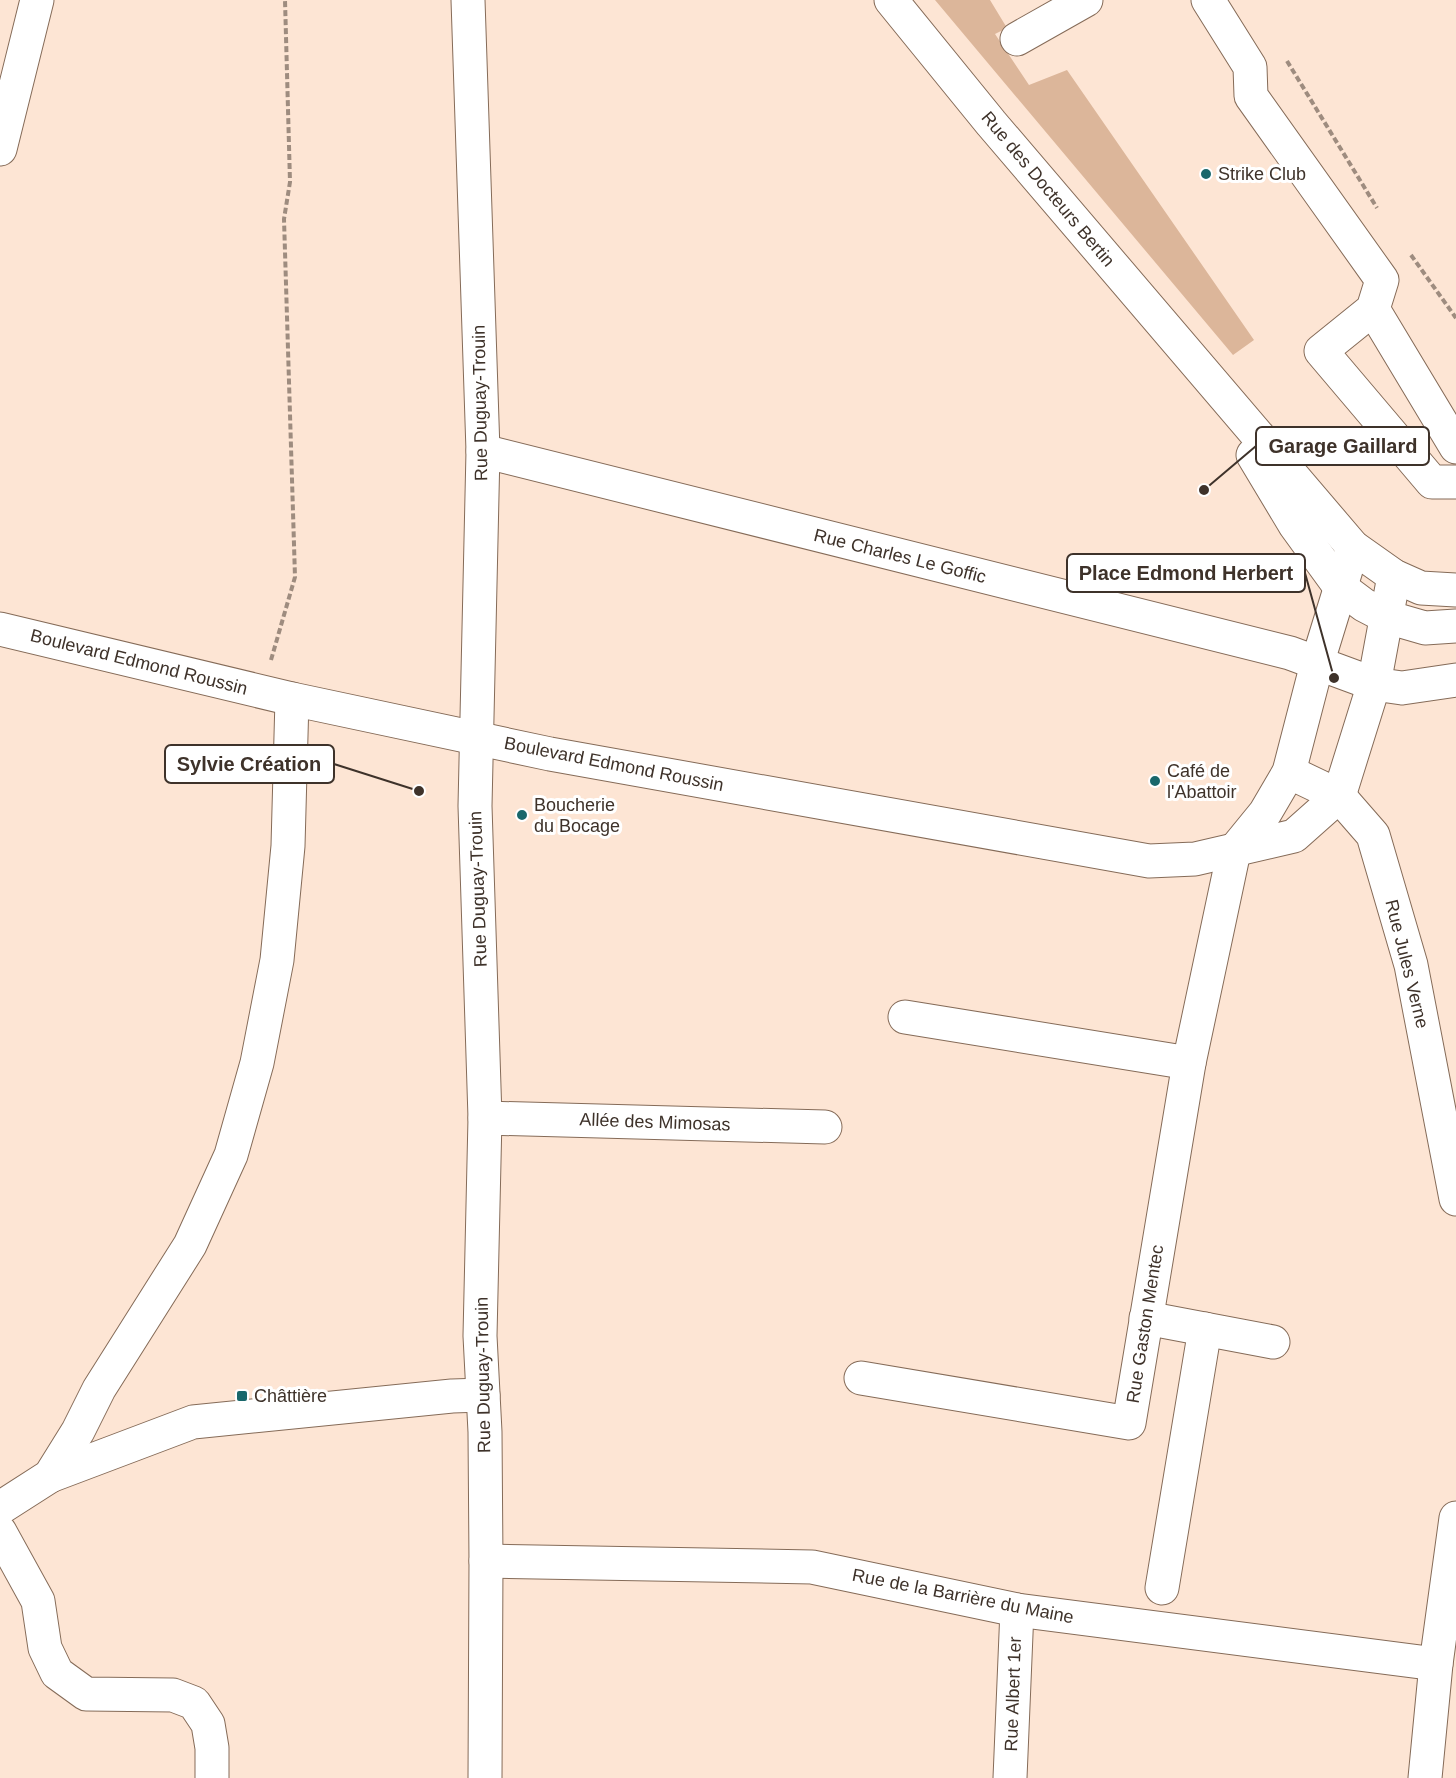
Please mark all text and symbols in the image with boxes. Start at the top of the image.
street label: Rue des Docteurs Bertin [977,107,1119,271]
place label: Strike Club [1218,164,1306,184]
marker: Strike Club [1199,167,1213,181]
street label: Rue Duguay-Trouin [469,325,491,481]
callout: Garage Gaillard [1256,427,1429,465]
text: Garage Gaillard [1269,435,1417,457]
street label: Rue Charles Le Goffic [812,525,988,587]
callout: Place Edmond Herbert [1067,554,1305,592]
text: Place Edmond Herbert [1079,562,1294,584]
street label: Boulevard Edmond Roussin [28,625,250,699]
street label: Boulevard Edmond Roussin [503,733,725,795]
callout: Sylvie Création [165,745,334,783]
text: Sylvie Création [177,753,321,775]
place label: Café de l'Abattoir [1167,761,1236,802]
marker: Café de l'Abattoir [1148,774,1162,788]
place label: Boucherie du Bocage [534,795,620,836]
marker: Boucherie du Bocage [515,808,529,822]
street label: Rue Duguay-Trouin [465,810,491,968]
street label: Rue Jules Verne [1381,897,1433,1031]
street label: Allée des Mimosas [579,1109,731,1135]
street label: Rue Gaston Mentec [1123,1243,1167,1405]
street label: Rue Duguay-Trouin [472,1297,494,1453]
place label: Châttière [254,1386,327,1406]
marker: Châttière [235,1389,249,1403]
street label: Rue de la Barrière du Maine [851,1565,1075,1627]
street label: Rue Albert 1er [1001,1636,1025,1752]

